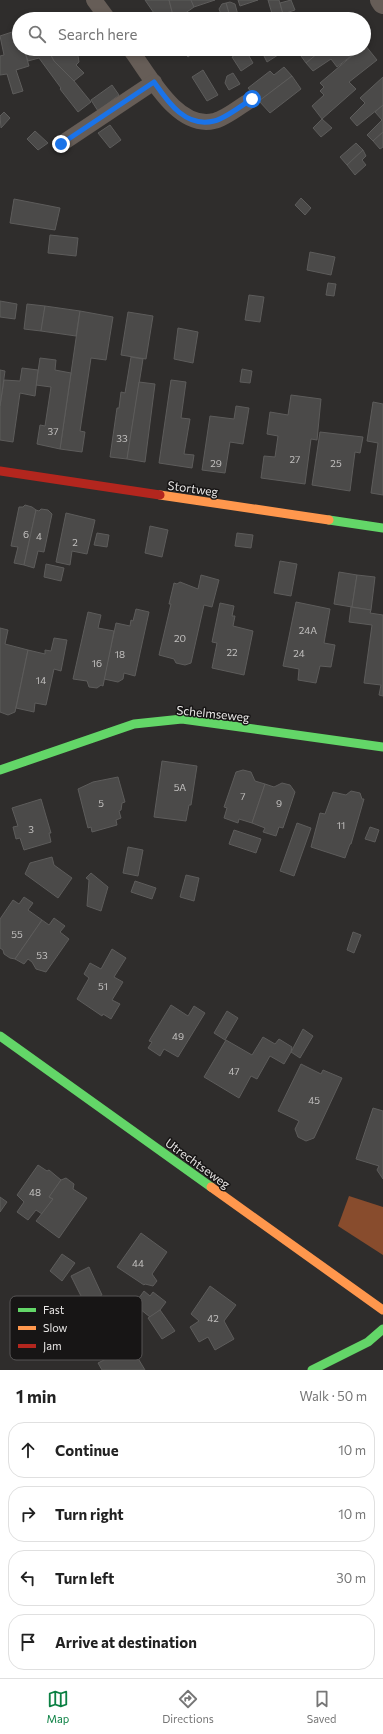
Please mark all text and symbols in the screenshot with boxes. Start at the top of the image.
search box [12,12,371,56]
icon: search [26,23,48,45]
text: Search here [58,25,137,43]
route start [243,90,261,108]
route end [52,135,70,153]
house number: 37 [48,425,58,437]
house number: 33 [116,432,128,444]
house number: 27 [290,453,300,465]
house number: 29 [210,457,222,469]
house number: 25 [330,457,342,469]
street label: Stortweg [167,478,220,499]
house number: 6 [23,528,29,540]
house number: 4 [36,530,42,542]
house number: 2 [72,536,78,548]
house number: 24A [299,624,317,636]
house number: 20 [174,632,186,644]
house number: 22 [226,646,238,658]
house number: 24 [293,647,305,659]
house number: 18 [115,648,125,660]
house number: 16 [92,657,102,669]
house number: 14 [36,674,46,686]
street label: Schelmseweg [176,702,251,724]
house number: 5A [174,781,186,793]
house number: 7 [240,790,246,802]
house number: 5 [98,797,104,809]
house number: 9 [276,797,282,809]
house number: 11 [337,819,345,831]
house number: 3 [28,823,34,835]
house number: 55 [11,928,23,940]
house number: 53 [36,949,48,961]
house number: 51 [98,980,108,992]
house number: 49 [172,1030,184,1042]
house number: 47 [228,1065,240,1077]
house number: 45 [308,1094,320,1106]
street label: Utrechtseweg [163,1135,233,1191]
house number: 48 [29,1186,41,1198]
house number: 44 [132,1257,144,1269]
legend [10,1296,142,1360]
text: Fast [43,1303,65,1316]
house number: 42 [207,1312,219,1324]
text: Slow [43,1321,68,1334]
text: Jam [43,1339,62,1353]
text: 1 min [16,1386,56,1407]
text: Walk · 50 m [299,1388,367,1404]
icon: ahead [17,1439,39,1461]
text: Continue [55,1441,119,1459]
text: 10 m [338,1442,366,1458]
icon: right [17,1503,39,1525]
text: Turn right [55,1505,124,1523]
text: 10 m [338,1506,366,1522]
icon: left [17,1567,39,1589]
text: Turn left [55,1569,114,1587]
text: 30 m [336,1570,366,1586]
icon: arrive [17,1631,39,1653]
text: Arrive at destination [55,1633,197,1651]
tab: Map [47,1688,69,1725]
tab: Directions [162,1688,214,1725]
tab: Saved [307,1688,336,1725]

